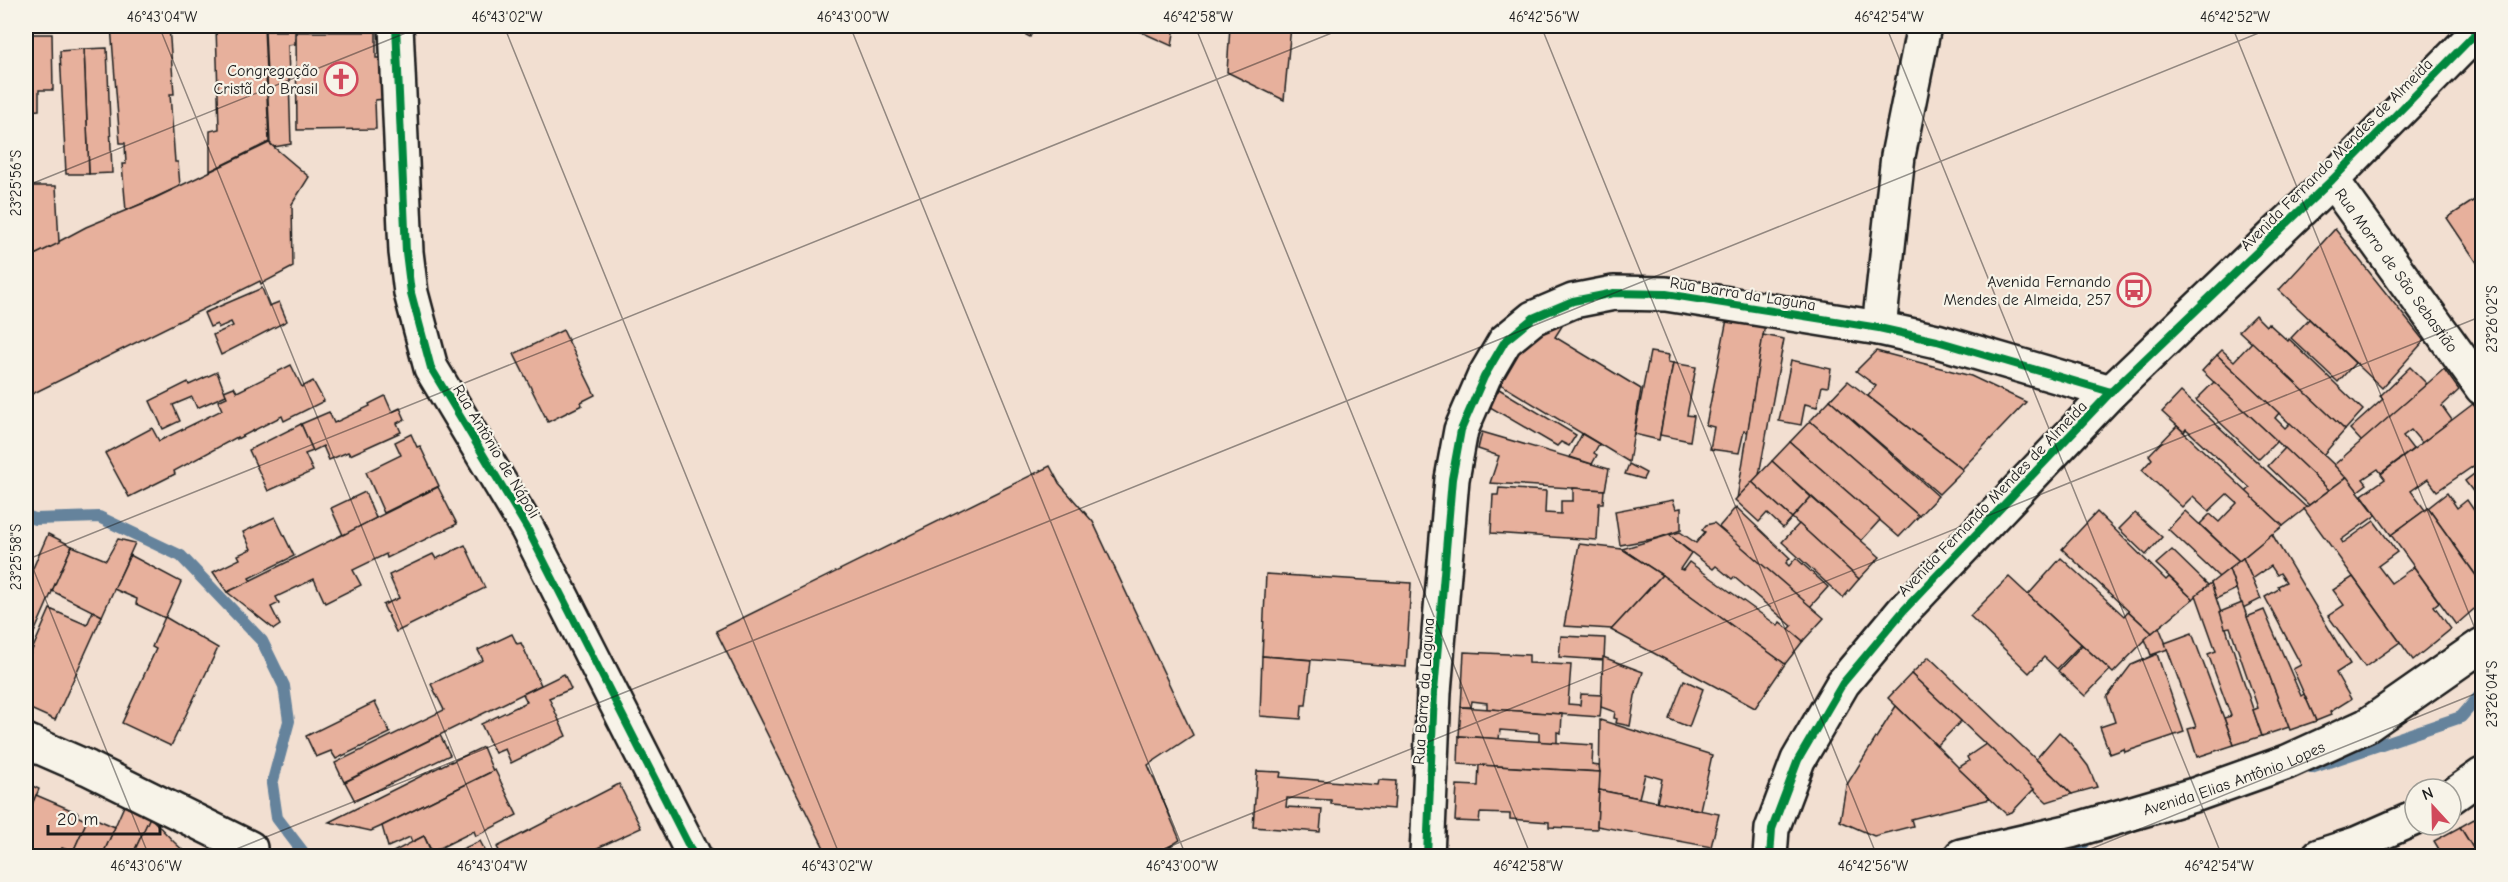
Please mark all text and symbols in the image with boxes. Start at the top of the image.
text: 46°43'04"W [127,8,197,26]
text: 46°43'02"W [472,8,543,26]
text: 46°43'00"W [817,8,889,26]
text: 46°42'58"W [1163,8,1233,26]
text: 46°42'56"W [1509,8,1579,26]
text: 46°42'54"W [1854,8,1924,26]
text: 46°42'52"W [2200,8,2270,26]
street label: Avenida Fernando Mendes de Almeida [2237,55,2436,254]
church icon: Congregação Cristã do Brasil [323,61,359,97]
place label: Congregação Cristã do Brasil [214,62,318,98]
text: 23°25'56"S [7,150,25,216]
street label: Rua Morro de São Sebastião [2331,185,2461,356]
bus stop icon: Avenida Fernando Mendes de Almeida, 257 [2116,272,2152,308]
place label: Avenida Fernando Mendes de Almeida, 257 [1943,273,2111,309]
street label: Rua Barra da Laguna [1669,274,1817,314]
text: 23°26'02"S [2483,285,2501,353]
street label: Rua Antônio de Nápoli [449,381,543,522]
street label: Avenida Fernando Mendes de Almeida [1894,397,2091,600]
text: 23°25'58"S [7,524,25,590]
street label: Rua Barra da Laguna [1410,617,1438,765]
text: 23°26'04"S [2483,661,2501,727]
street label: Avenida Elias Antônio Lopes [2141,738,2328,819]
north arrow [2403,777,2463,837]
text: N [2420,784,2436,804]
scale bar [48,798,160,836]
text: 20 m [57,809,98,830]
text: 46°43'06"W [110,857,182,875]
text: 46°43'04"W [457,857,527,875]
text: 46°43'02"W [802,857,873,875]
text: 46°43'00"W [1146,857,1218,875]
text: 46°42'58"W [1493,857,1563,875]
text: 46°42'56"W [1838,857,1908,875]
text: 46°42'54"W [2184,857,2254,875]

